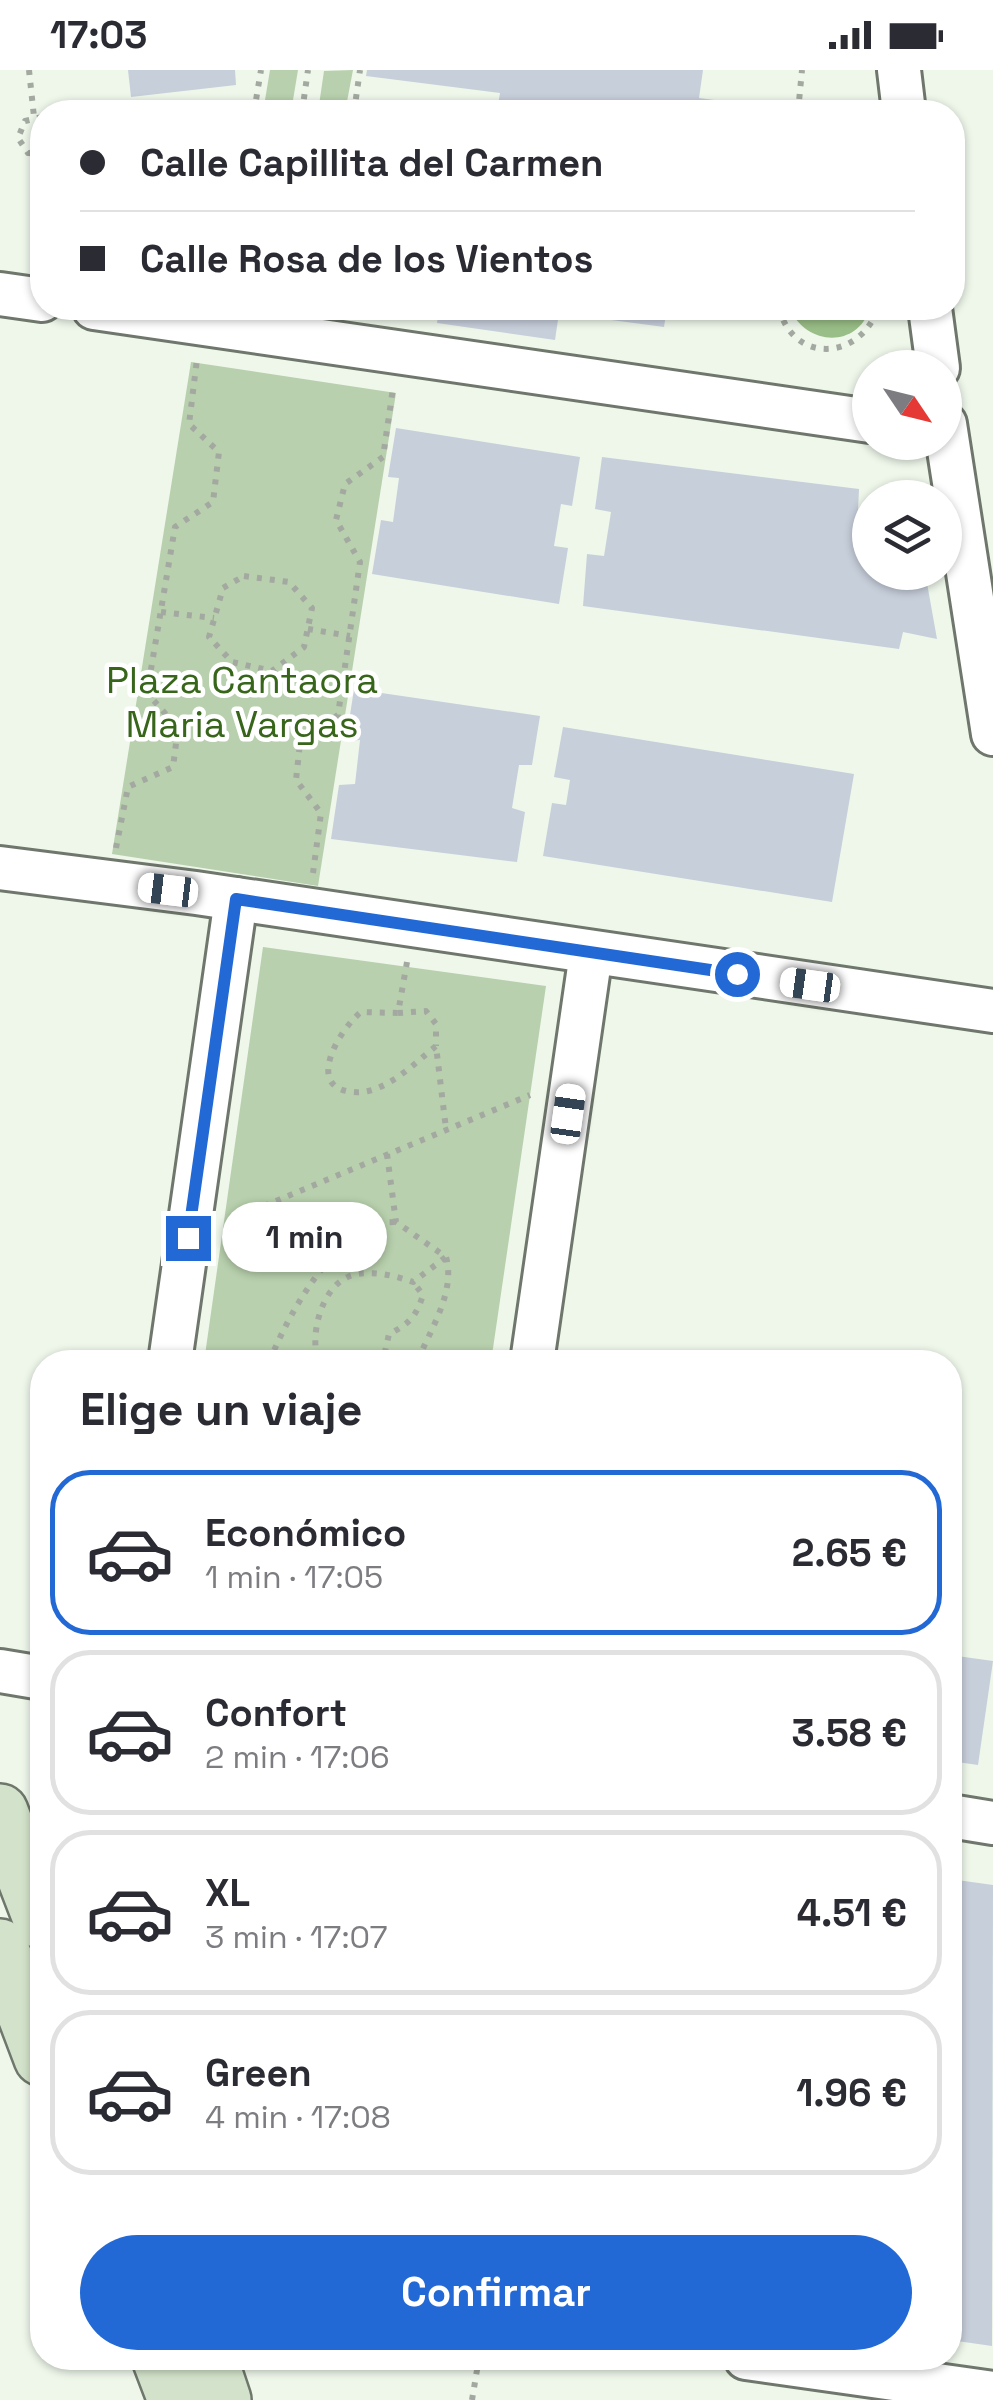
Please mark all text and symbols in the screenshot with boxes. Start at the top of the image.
text: 17:03 [50,11,147,59]
text: Calle Capillita del Carmen [140,139,604,187]
text: Calle Rosa de los Vientos [140,235,593,283]
north arrow [852,350,962,460]
map controls [852,350,962,590]
button: layers [852,480,962,590]
park label: Plaza Cantaora Maria Vargas [106,656,378,748]
car [136,871,200,909]
route start [715,952,760,997]
car [778,966,842,1004]
car [549,1082,587,1146]
callout: 1 min [223,1203,388,1273]
route end [166,1216,211,1261]
text: 1 min [265,1217,344,1257]
text: Elige un viaje [80,1381,363,1438]
icon: car [85,1508,175,1598]
text: Económico [205,1509,406,1557]
text: 2.65 € [792,1529,907,1577]
text: 1 min · 17:05 [205,1557,383,1597]
icon: car [85,1688,175,1778]
text: Confort [205,1689,347,1737]
text: 3.58 € [792,1709,907,1757]
text: 2 min · 17:06 [205,1737,390,1777]
icon: car [85,1868,175,1958]
text: XL [205,1869,250,1917]
text: 4.51 € [797,1889,907,1937]
text: 3 min · 17:07 [205,1917,387,1957]
icon: car [85,2048,175,2138]
text: Green [205,2049,312,2097]
text: 1.96 € [796,2069,907,2117]
text: 4 min · 17:08 [205,2097,391,2137]
button: Confirmar [80,2235,912,2350]

